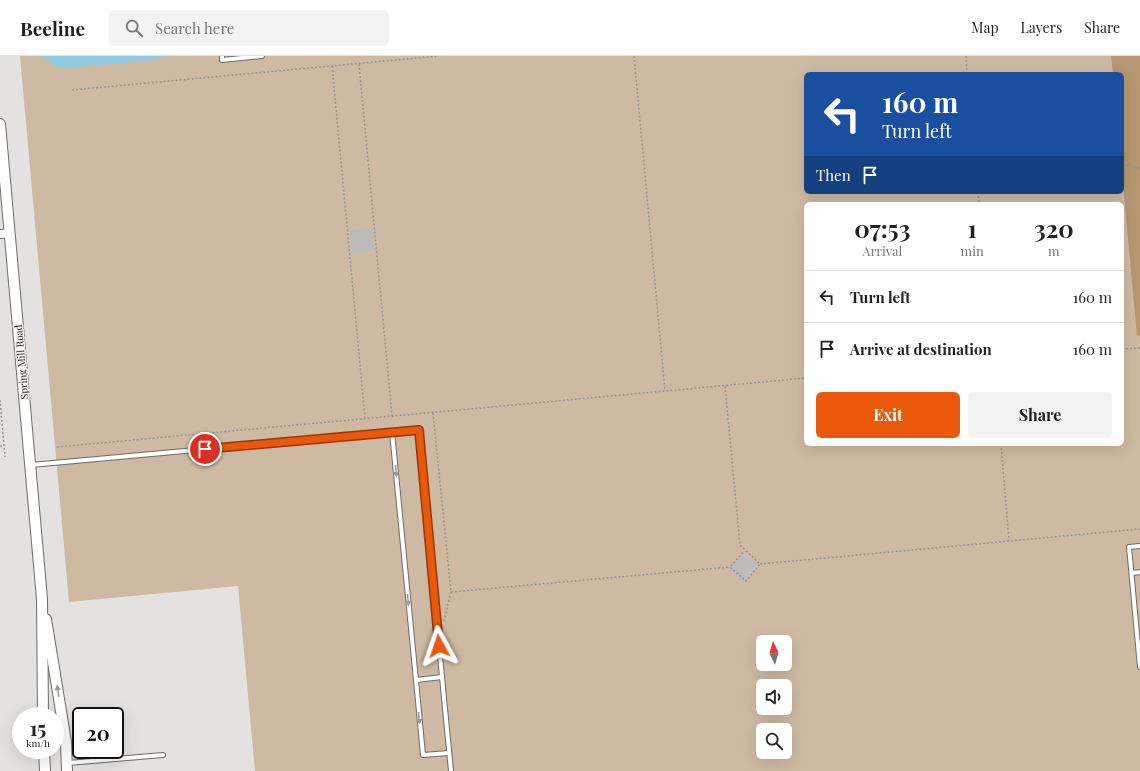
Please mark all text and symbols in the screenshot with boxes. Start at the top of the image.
search box [109,10,389,46]
text: Beeline [20,15,85,41]
icon: search [123,17,145,39]
text: Search here [155,18,234,38]
text: Map [971,18,999,37]
text: Layers [1021,18,1062,37]
text: Share [1084,18,1120,37]
text: 160 m [882,83,958,120]
icon: left [816,88,868,140]
text: Turn left [882,119,952,143]
icon: arrive [859,164,881,186]
text: Then [816,165,851,185]
text: 07:53 [854,212,910,244]
text: 1 [968,212,977,244]
text: 320 [1034,212,1074,244]
text: Arrival [862,242,902,259]
text: min [961,242,984,259]
text: m [1048,242,1060,259]
icon: left [816,286,838,308]
text: Turn left [850,287,911,307]
text: 160 m [1073,287,1112,307]
street label: Spring Mill Road [11,324,31,400]
icon: arrive [816,338,838,360]
text: Arrive at destination [850,339,992,359]
text: 160 m [1073,339,1112,359]
button: Exit [816,392,960,438]
button: Share [968,392,1112,438]
pin [188,432,222,466]
icon: arrive [194,438,216,460]
one-way arrow [393,465,399,477]
one-way arrow [405,594,411,606]
position arrow [418,625,460,667]
north arrow [756,635,792,671]
map controls [756,635,792,759]
button: sound [756,679,792,715]
one-way arrow [55,685,61,697]
speed limit sign: 20 [72,707,124,759]
one-way arrow [416,712,423,724]
text: 15 [30,714,46,741]
button: search [756,723,792,759]
text: km/h [26,736,50,750]

